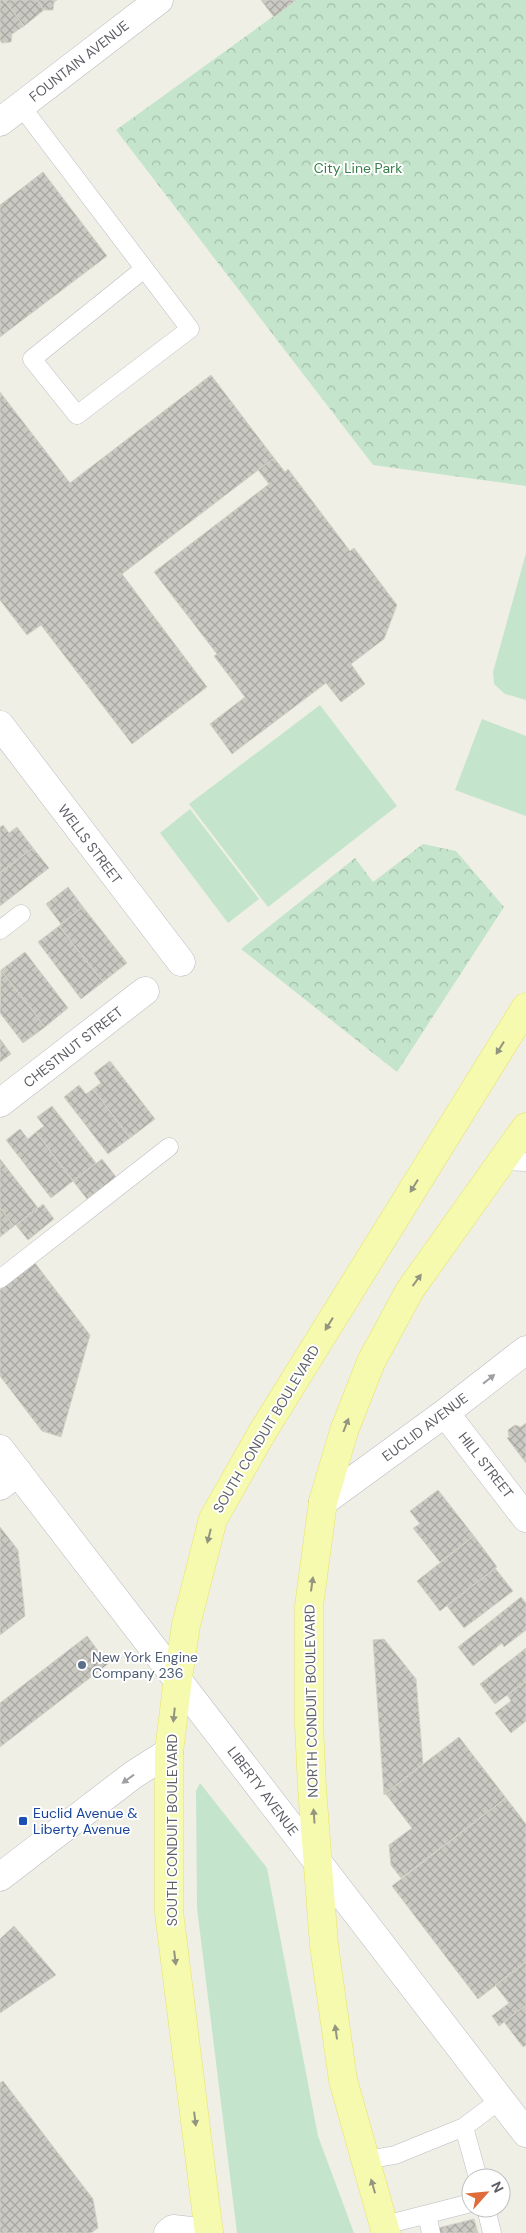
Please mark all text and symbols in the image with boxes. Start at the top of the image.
street label: FOUNTAIN AVENUE [25,16,133,106]
park label: City Line Park [314,159,402,177]
street label: WELLS STREET [54,800,126,888]
street label: CHESTNUT STREET [20,1002,126,1091]
one-way arrow [496,1042,505,1055]
one-way arrow [410,1180,419,1193]
one-way arrow [412,1273,422,1286]
one-way arrow [324,1318,333,1331]
street label: SOUTH CONDUIT BOULEVARD [209,1342,323,1516]
one-way arrow [482,1374,495,1385]
street label: EUCLID AVENUE [378,1389,472,1465]
one-way arrow [343,1418,350,1433]
street label: HILL STREET [455,1428,518,1502]
one-way arrow [205,1528,213,1543]
one-way arrow [308,1575,316,1591]
street label: NORTH CONDUIT BOULEVARD [300,1604,322,1798]
place label: New York Engine Company 236 [92,1648,198,1682]
marker: New York Engine Company 236 [76,1659,88,1671]
one-way arrow [170,1707,178,1723]
street label: SOUTH CONDUIT BOULEVARD [163,1734,181,1926]
street label: LIBERTY AVENUE [224,1743,302,1839]
one-way arrow [122,1773,135,1784]
place label: Euclid Avenue & Liberty Avenue [33,1804,138,1838]
one-way arrow [309,1807,317,1823]
marker: Euclid Avenue & Liberty Avenue [17,1815,29,1827]
one-way arrow [171,1951,179,1967]
one-way arrow [332,2023,340,2039]
one-way arrow [191,2112,199,2128]
north arrow [461,2168,511,2218]
one-way arrow [369,2178,377,2193]
text: N [487,2178,508,2196]

